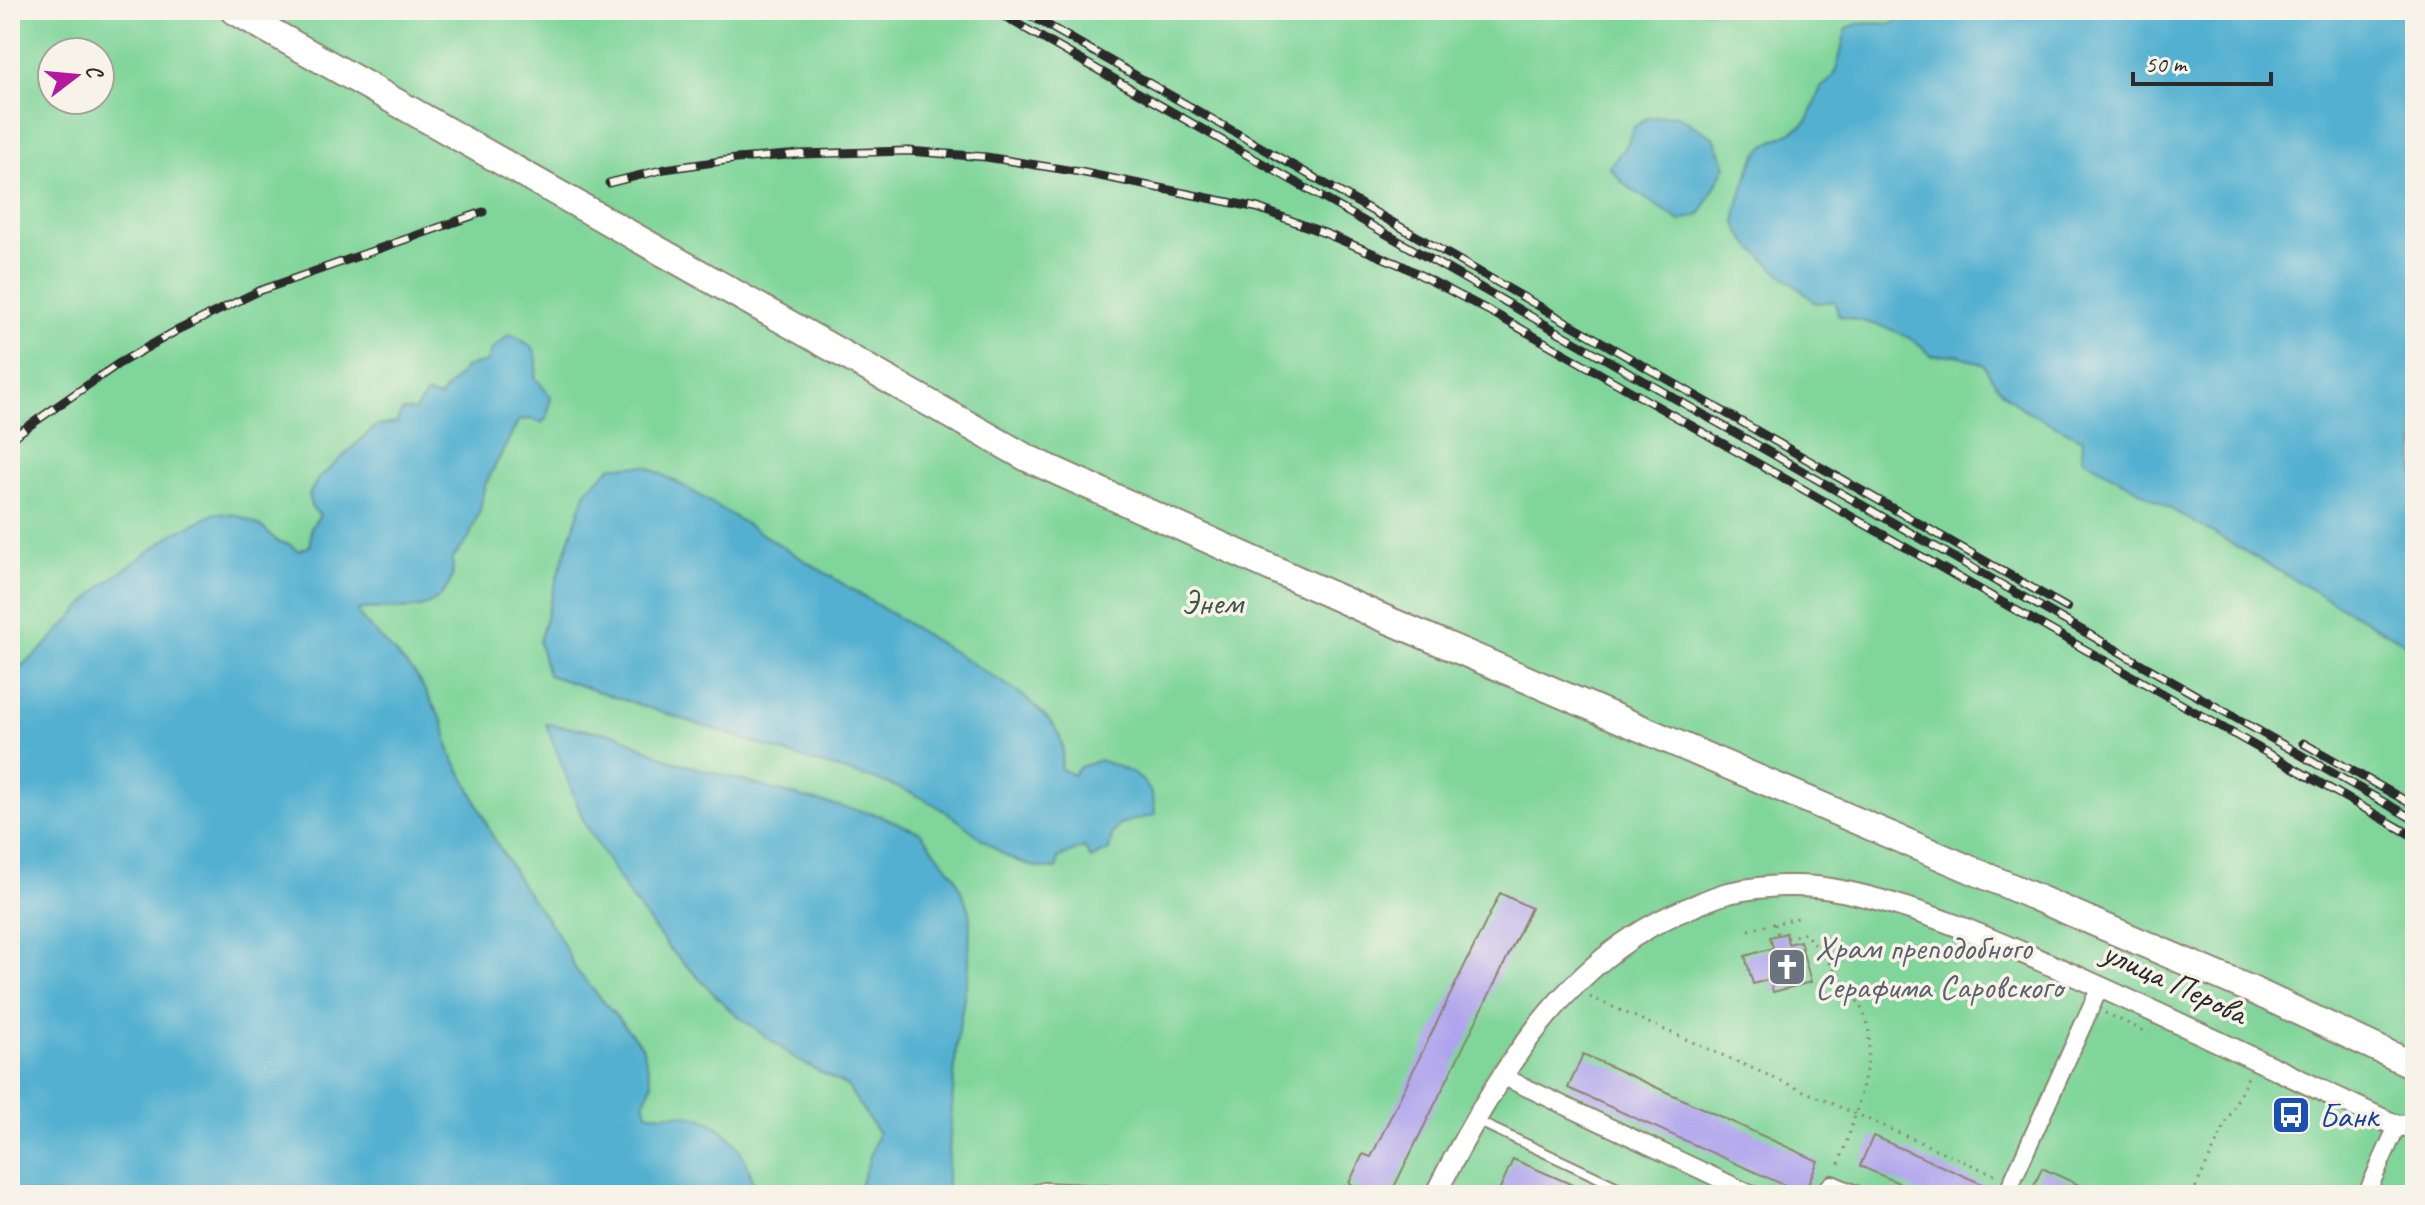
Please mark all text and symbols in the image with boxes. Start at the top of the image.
north arrow [36,36,116,116]
scale bar [2133,36,2271,86]
text: 50 m [2145,49,2188,79]
text: С [79,62,110,83]
park label: Энем [1181,581,1245,624]
place label: Храм преподобного Серафима Саровского [1815,926,2067,1008]
street label: улица Перова [2094,929,2257,1035]
church icon: Храм преподобного Серафима Саровского [1766,946,1808,988]
bus stop icon: Банк [2270,1094,2312,1136]
place label: Банк [2319,1094,2380,1137]

